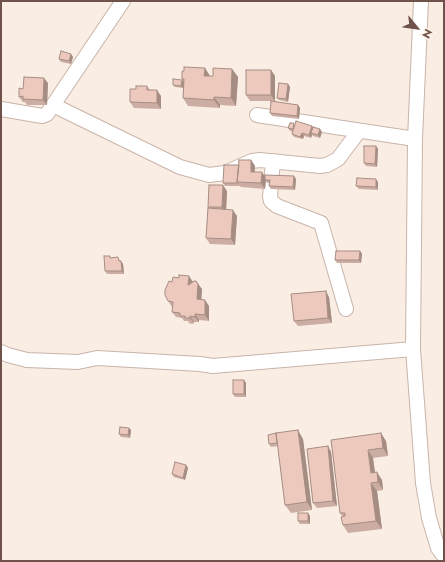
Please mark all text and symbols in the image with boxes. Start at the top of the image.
north arrow [397,8,437,48]
text: N [418,26,437,42]

